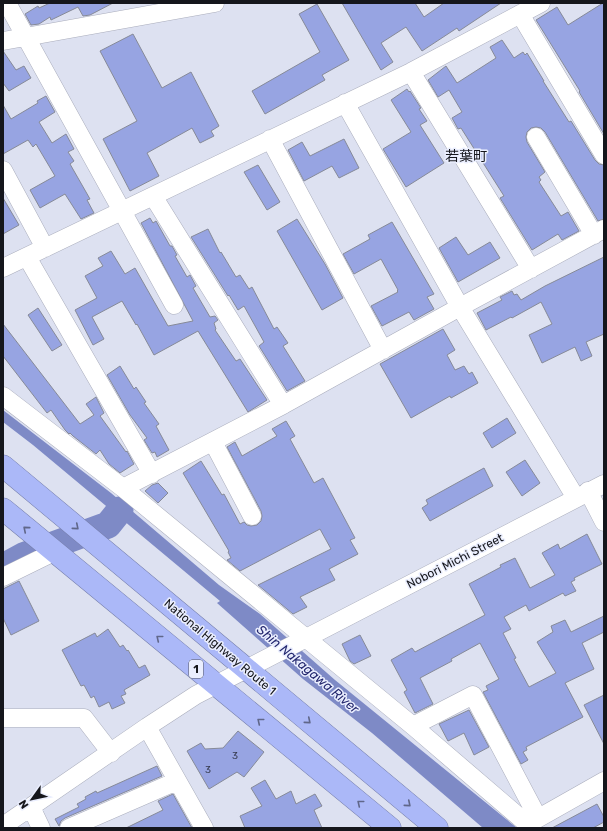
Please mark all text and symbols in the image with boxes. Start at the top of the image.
district label: 若葉町 [445,148,487,165]
one-way arrow [71,523,78,530]
one-way arrow [24,526,31,533]
street label: Nobori Michi Street [404,530,506,591]
street label: National Highway Route 1 [161,596,279,698]
water label: Shin Nakagawa River [253,622,363,718]
one-way arrow [157,636,164,643]
road number: 1 [189,660,203,678]
one-way arrow [303,716,310,723]
one-way arrow [257,718,264,725]
house number: 3 [232,750,238,762]
house number: 3 [205,764,211,776]
north arrow [12,779,52,819]
text: N [16,797,32,811]
one-way arrow [403,799,410,806]
one-way arrow [357,801,365,808]

